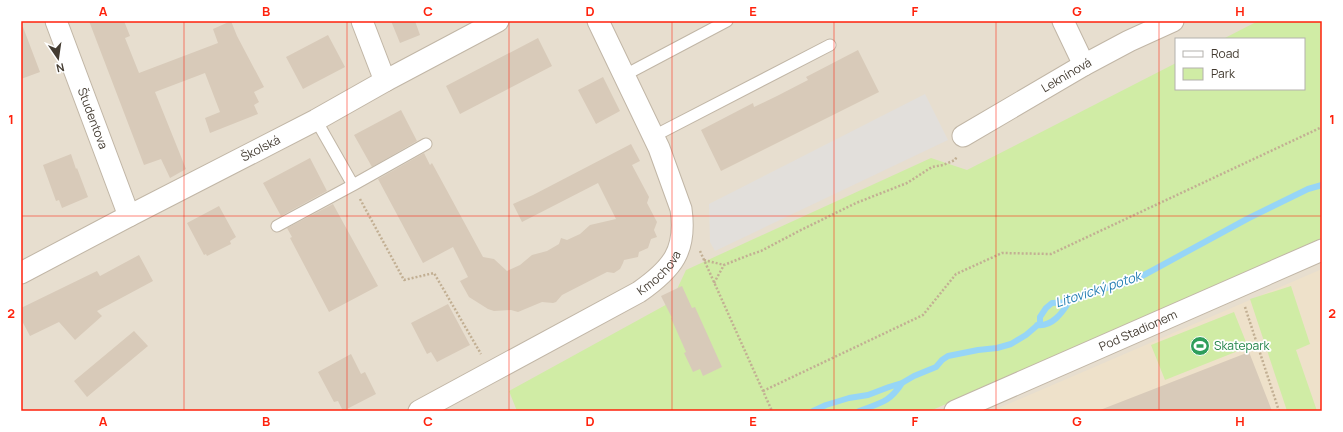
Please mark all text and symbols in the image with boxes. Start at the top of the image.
text: A [99,2,108,20]
text: B [262,2,270,20]
text: C [423,2,433,20]
text: D [585,2,595,20]
text: E [749,2,757,20]
text: F [912,2,919,20]
text: G [1072,2,1082,20]
text: H [1235,2,1245,20]
north arrow [38,38,78,78]
legend [1175,38,1305,90]
text: Road [1211,45,1239,62]
street label: Leknínová [1038,54,1094,96]
text: N [55,60,66,76]
text: Park [1211,65,1236,82]
street label: Študentova [74,85,112,151]
text: 1 [8,110,14,128]
text: 1 [1329,110,1335,128]
street label: Školská [238,131,283,165]
street label: Kmochova [633,248,685,299]
water label: Litovický potok [1053,266,1146,311]
text: 2 [7,304,15,322]
text: 2 [1328,304,1336,322]
street label: Pod Stadionem [1096,306,1180,355]
sports icon: Skatepark [1189,335,1211,357]
place label: Skatepark [1214,337,1271,354]
text: A [99,412,108,430]
text: B [262,412,270,430]
text: C [423,412,433,430]
text: D [585,412,595,430]
text: E [749,412,757,430]
text: F [912,412,919,430]
text: G [1072,412,1082,430]
text: H [1235,412,1245,430]

